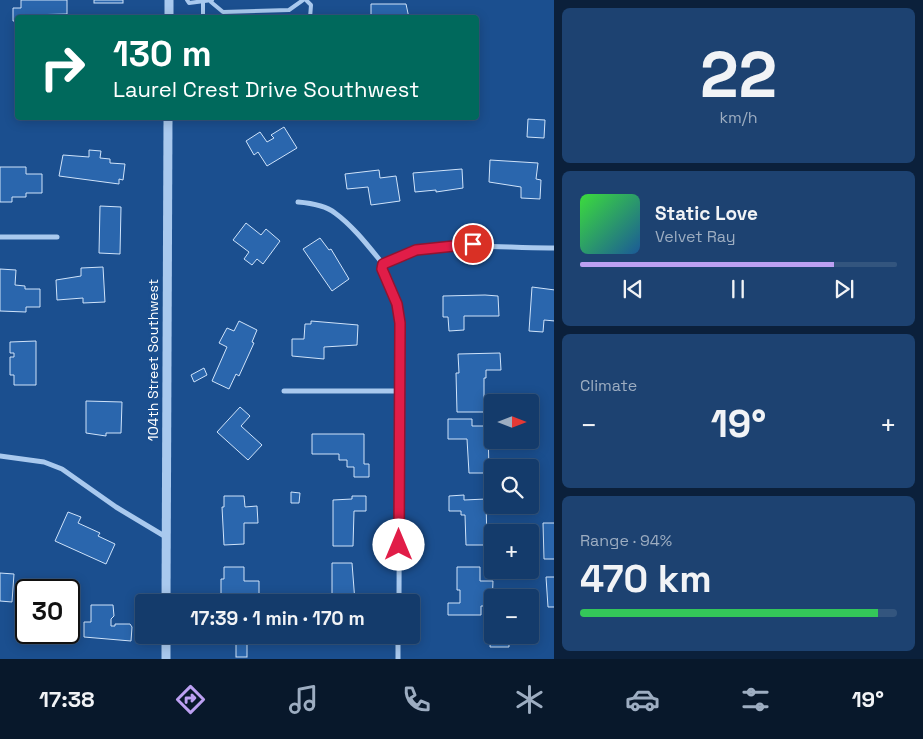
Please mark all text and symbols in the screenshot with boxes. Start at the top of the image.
text: 130 m [113,32,212,76]
text: 22 [700,33,777,116]
icon: right [30,35,95,100]
text: Laurel Crest Drive Southwest [113,75,419,103]
text: km/h [719,107,758,128]
text: Static Love [655,201,758,226]
pin [452,223,494,265]
text: Velvet Ray [655,226,736,247]
icon: arrive [459,230,487,258]
icon: previous [619,275,647,303]
icon: pause [724,275,752,303]
icon: next [830,275,858,303]
street label: 104th Street Southwest [144,279,162,441]
text: Climate [580,375,637,396]
north arrow [484,394,539,449]
map controls [484,394,539,644]
text: 19° [711,400,766,448]
text: − [580,407,597,443]
text: + [880,407,897,443]
button: search [484,459,539,514]
position arrow [372,518,424,570]
button: + [484,524,539,579]
text: Range · 94% [580,530,672,551]
text: 470 km [580,555,712,603]
speed limit sign: 30 [15,579,80,644]
button: − [484,589,539,644]
text: 17:39 · 1 min · 170 m [190,606,365,631]
icon: directions [173,682,208,717]
icon: music [286,682,321,717]
icon: phone [399,682,434,717]
icon: climate [512,682,547,717]
icon: car [625,682,660,717]
icon: filters [738,682,773,717]
text: 17:38 [39,685,94,713]
text: 19° [852,685,884,713]

